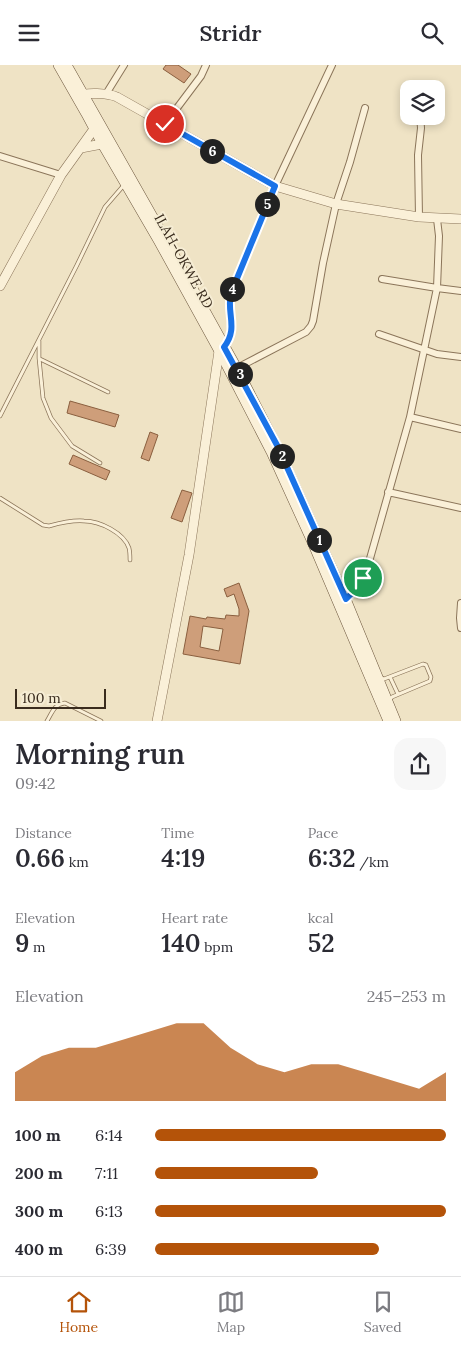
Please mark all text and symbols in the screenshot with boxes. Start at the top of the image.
icon: menu [15,19,43,47]
text: Stridr [199,19,262,47]
icon: search [418,19,446,47]
map controls [400,80,445,125]
button: layers [400,80,445,125]
pin [144,103,186,145]
icon: check [151,110,179,138]
pin: 6 [200,139,224,163]
text: 6 [208,142,217,160]
pin: 5 [254,191,280,217]
text: 5 [264,195,271,213]
street label: ILAH-OKWE RD [151,211,217,311]
pin: 4 [220,277,244,301]
text: 4 [229,280,236,298]
pin: 3 [228,361,252,387]
text: 3 [237,365,244,383]
pin: 2 [270,443,294,469]
text: 2 [279,447,286,465]
pin: 1 [306,527,332,553]
text: 1 [317,531,322,549]
pin [342,557,384,599]
icon: arrive [349,564,377,592]
scale bar [15,686,106,709]
text: 100 m [22,689,61,707]
text: Morning run [15,736,185,772]
button: share [394,738,446,790]
text: 09:42 [15,773,55,793]
text: Distance [15,824,72,842]
text: Time [161,824,194,842]
text: Pace [308,824,338,842]
text: 0.66 [15,842,65,874]
text: 4:19 [161,842,205,874]
text: 6:32 [308,842,356,874]
text: km [65,853,89,871]
text: /km [356,853,389,871]
text: Elevation [15,909,75,927]
text: Heart rate [161,909,228,927]
text: kcal [308,909,334,927]
text: 9 [15,927,29,959]
text: 140 [161,927,201,959]
text: 52 [308,927,335,959]
text: m [29,938,46,956]
text: bpm [201,938,233,956]
text: Elevation [15,986,84,1006]
text: 245–253 m [367,986,446,1006]
text: 100 m [15,1125,61,1145]
text: 6:14 [95,1125,123,1145]
text: 200 m [15,1163,63,1183]
text: 7:11 [95,1163,118,1183]
text: 300 m [15,1201,63,1221]
text: 6:13 [95,1201,123,1221]
text: 400 m [15,1239,63,1259]
text: 6:39 [95,1239,126,1259]
tab: Home [59,1288,98,1336]
tab: Map [217,1288,245,1336]
tab: Saved [364,1288,402,1336]

